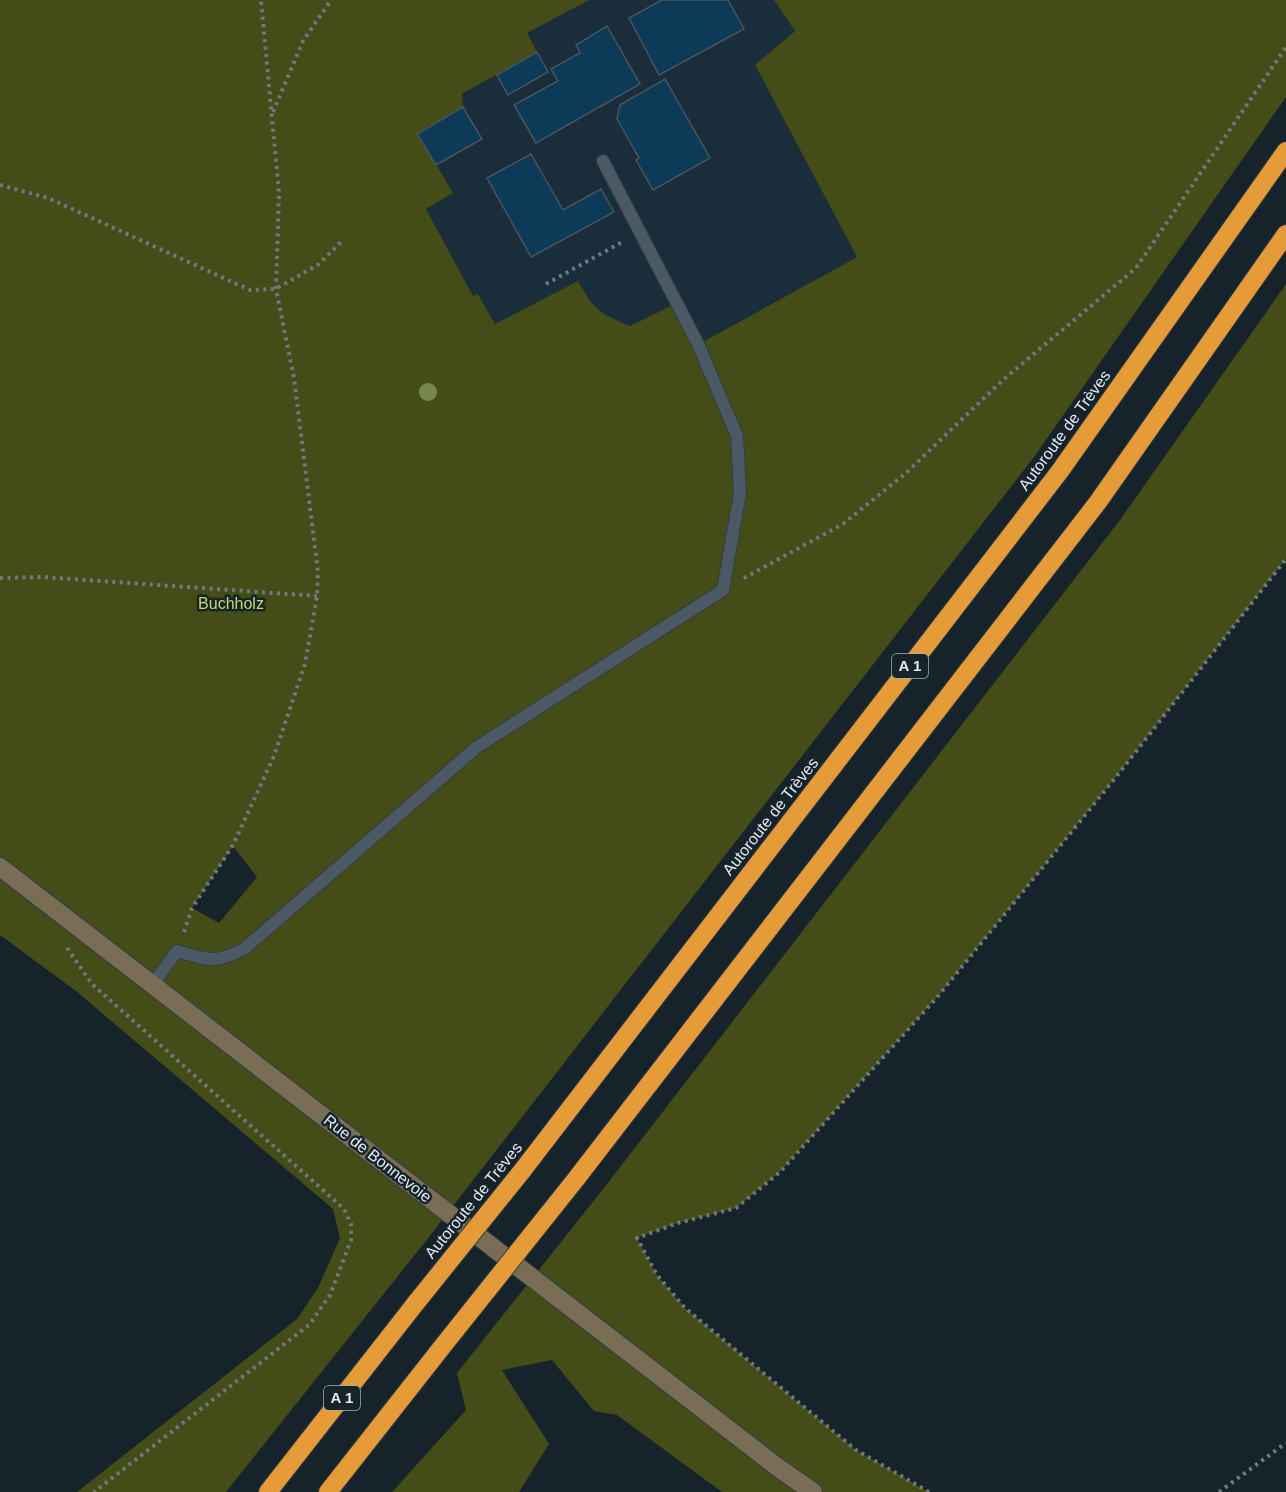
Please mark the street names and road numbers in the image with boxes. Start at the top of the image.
street label: Autoroute de Trèves [1015,367,1114,494]
road number: A 1 [892,654,928,678]
street label: Autoroute de Trèves [719,754,821,878]
street label: Rue de Bonnevoie [321,1111,435,1206]
street label: Autoroute de Trèves [421,1139,525,1262]
road number: A 1 [324,1386,360,1410]

